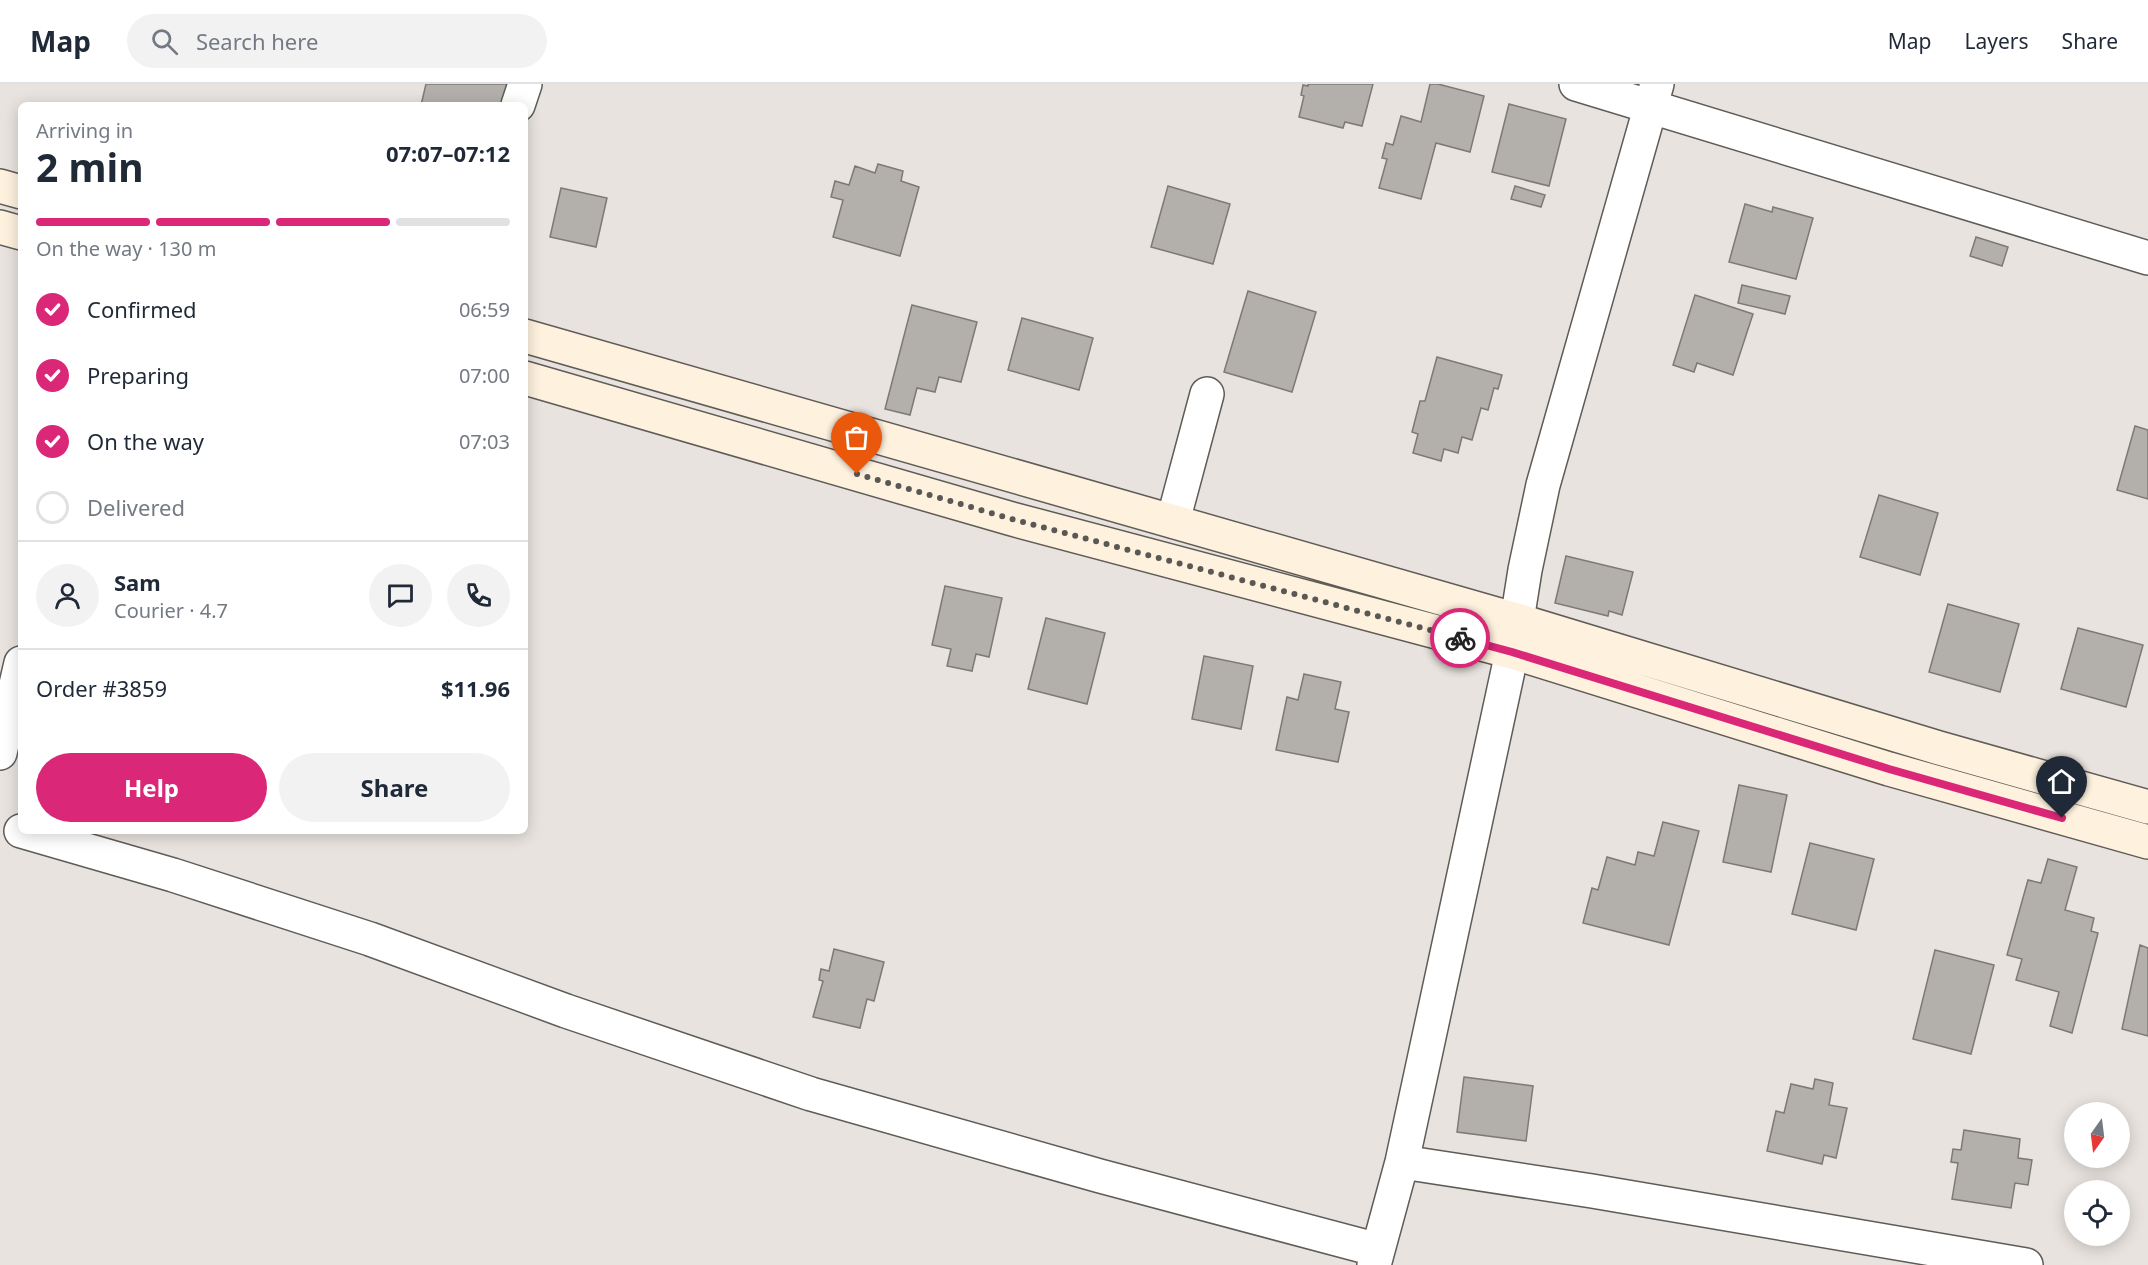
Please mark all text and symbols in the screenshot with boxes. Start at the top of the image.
search box [127,14,547,68]
text: Map [30,22,91,60]
icon: search [148,25,181,58]
text: Search here [196,26,318,56]
text: Map [1888,27,1932,55]
text: Layers [1965,27,2029,55]
text: Share [2062,27,2118,55]
text: Arriving in [36,117,133,144]
text: 07:07–07:12 [386,138,510,168]
text: 2 min [36,140,143,193]
text: On the way · 130 m [36,235,216,262]
icon: check [36,293,69,326]
text: Confirmed [87,294,197,324]
text: 06:59 [459,296,510,323]
icon: check [36,359,69,392]
text: Preparing [87,360,189,390]
text: 07:00 [459,362,510,389]
pin [831,412,882,474]
icon: bag [840,421,873,454]
icon: check [36,425,69,458]
text: On the way [87,426,204,456]
text: 07:03 [459,428,510,455]
text: Delivered [87,492,185,522]
button: person [36,564,99,627]
button: chat [369,564,432,627]
button: phone [447,564,510,627]
text: Sam [114,567,161,597]
text: Courier · 4.7 [114,597,228,624]
courier [1430,608,1490,668]
icon: bike [1444,622,1477,655]
text: Order #3859 [36,673,167,703]
text: $11.96 [441,673,510,703]
button: Help [36,753,267,822]
button: Share [279,753,510,822]
pin [2036,756,2087,818]
icon: home [2045,765,2078,798]
north arrow [2064,1102,2130,1168]
map controls [2064,1102,2130,1246]
button: locate [2064,1180,2130,1246]

